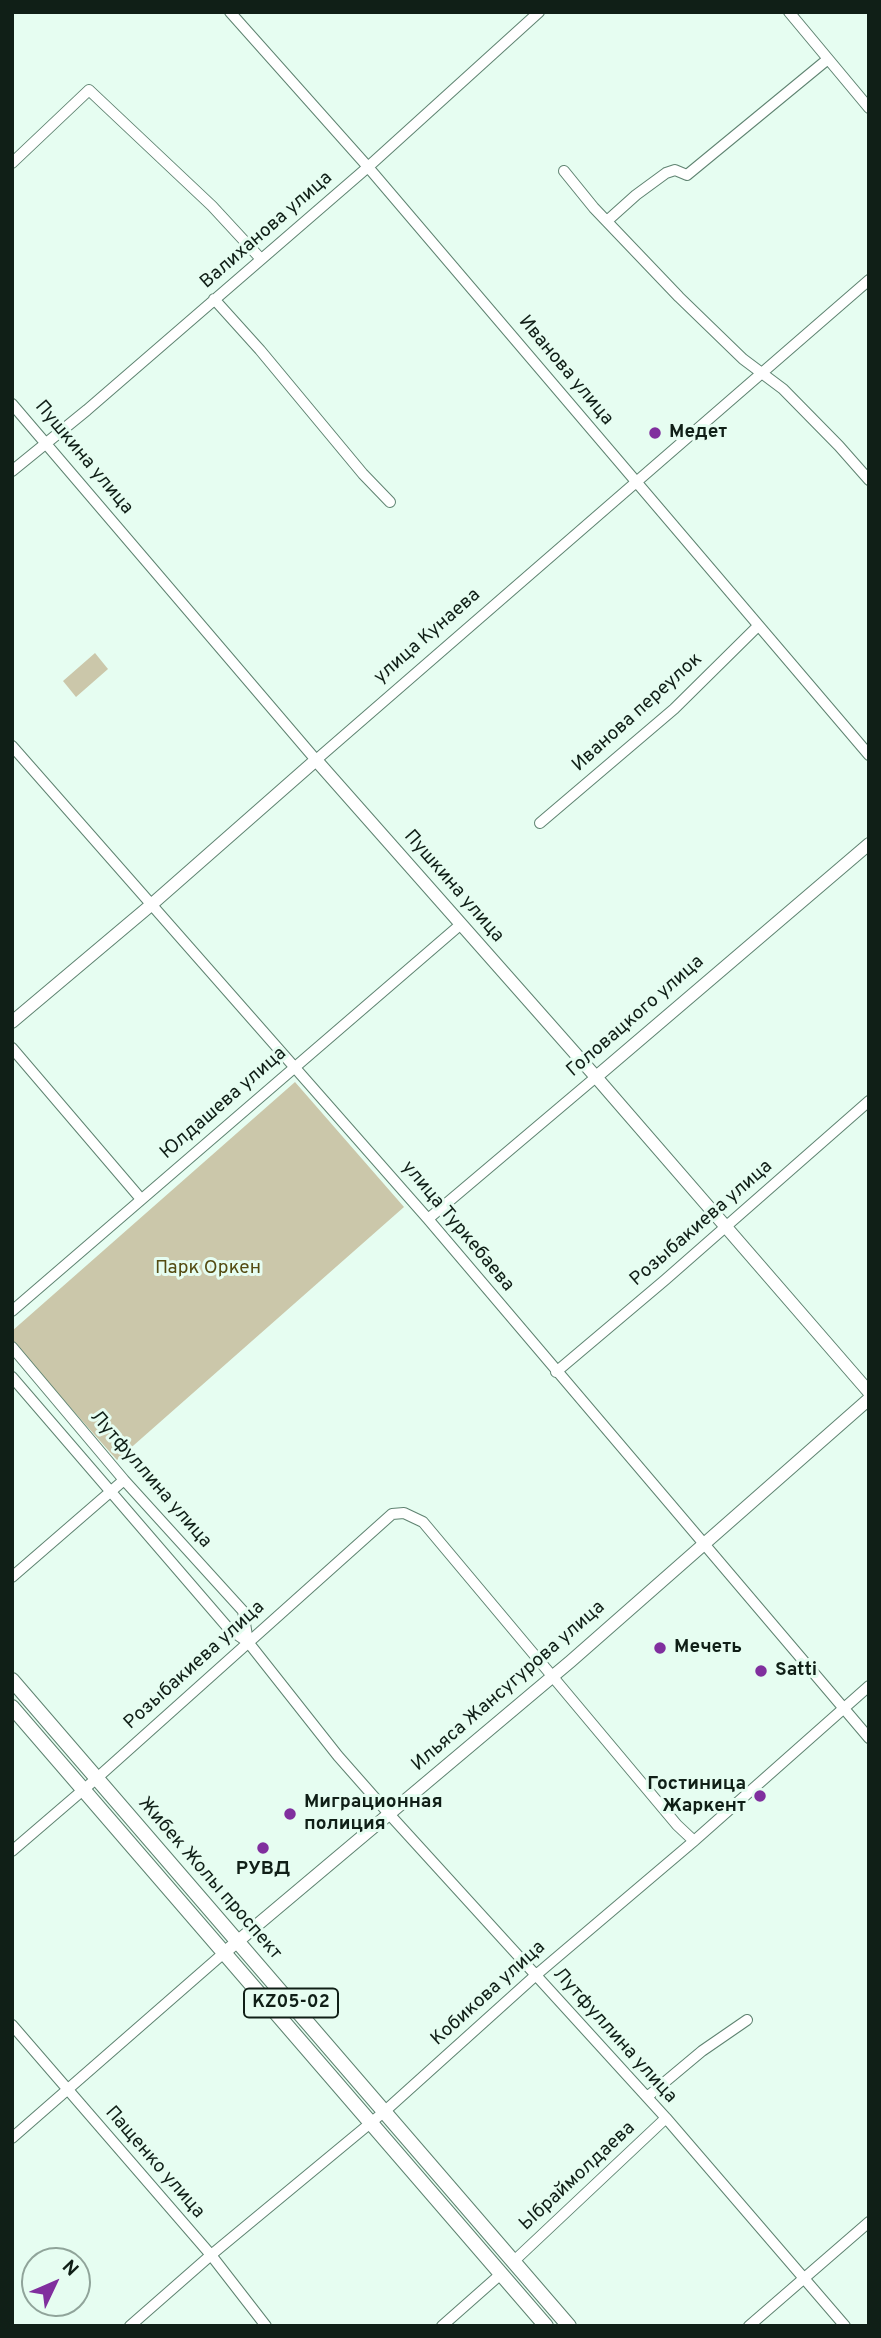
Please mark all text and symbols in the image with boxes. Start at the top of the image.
street label: Валиханова улица [196,167,338,295]
street label: Иванова улица [513,312,617,430]
street label: Пушкина улица [29,396,137,520]
place label: Медет [669,422,727,444]
marker: Медет [647,425,663,441]
street label: улица Кунаева [370,585,486,689]
street label: Иванова переулок [568,649,708,777]
street label: Пушкина улица [398,826,508,948]
street label: Головацкого улица [563,951,709,1083]
street label: Юлдашева улица [156,1043,292,1165]
street label: Розыбакиева улица [626,1156,778,1292]
street label: улица Туркебаева [396,1157,518,1297]
park label: Парк Оркен [155,1258,261,1280]
street label: Лутфуллина улица [84,1407,216,1553]
street label: Розыбакиева улица [120,1597,270,1735]
street label: Ильяса Жансугурова улица [408,1597,610,1777]
place label: Мечеть [674,1637,742,1659]
marker: Мечеть [652,1640,668,1656]
place label: Satti [775,1660,817,1682]
marker: Satti [753,1663,769,1679]
place label: Гостиница Жаркент [647,1774,746,1818]
marker: Гостиница Жаркент [752,1788,768,1804]
place label: Миграционная полиция [304,1792,443,1836]
street label: Жибек Жолы проспект [132,1793,286,1965]
marker: Миграционная полиция [282,1806,298,1822]
marker: РУВД [255,1840,271,1856]
place label: РУВД [236,1859,290,1881]
street label: Кобикова улица [427,1937,551,2051]
street label: Лутфуллина улица [547,1964,681,2108]
road number: KZ05-02 [244,1989,338,2018]
street label: Пащенко улица [99,2102,209,2224]
street label: Ыбраймолдаева [515,2118,641,2236]
north arrow [21,2247,91,2317]
text: N [56,2256,83,2282]

